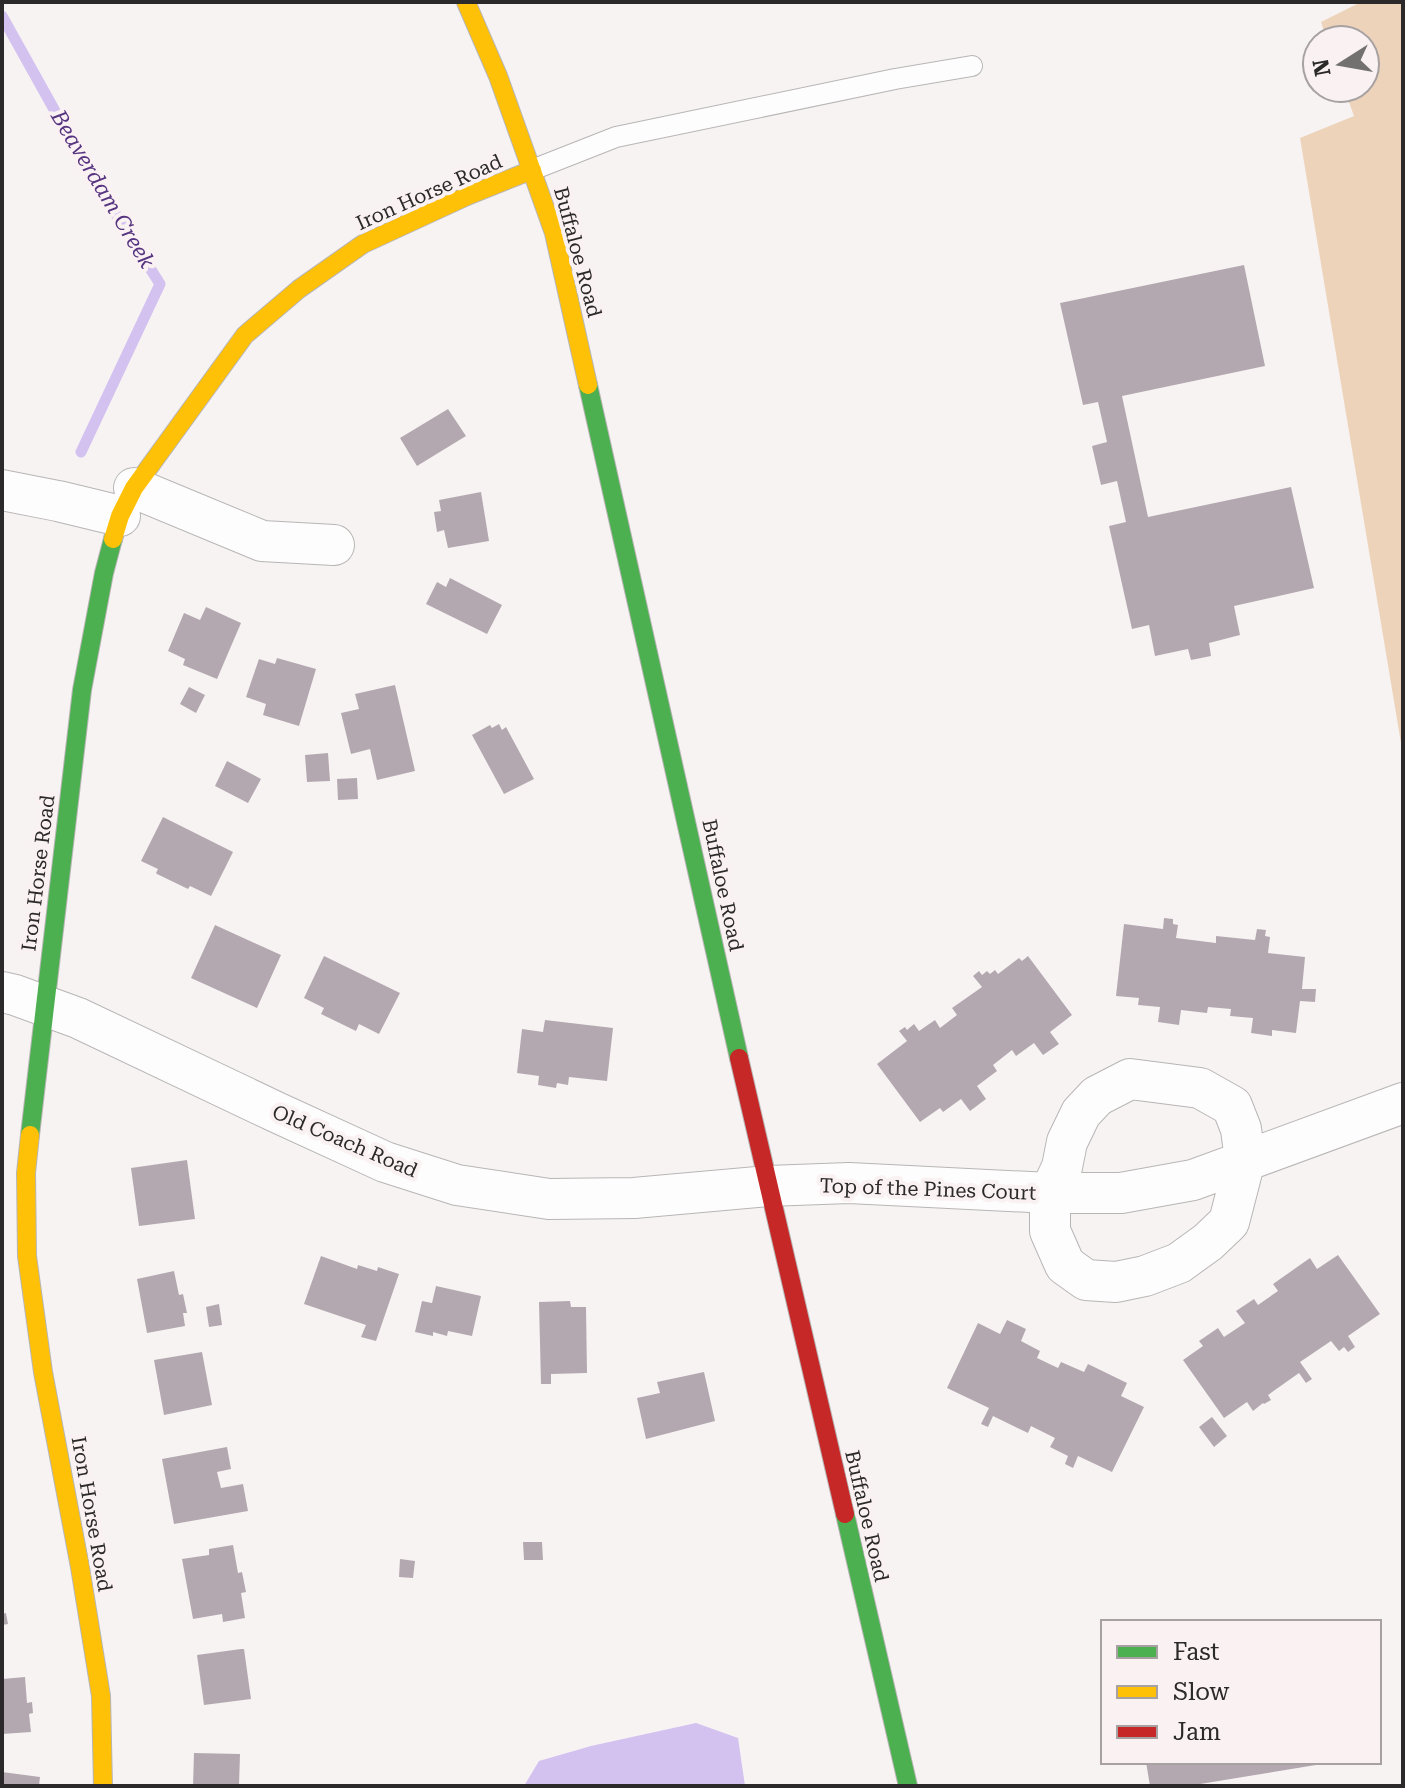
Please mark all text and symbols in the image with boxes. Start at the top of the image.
north arrow [1301,24,1381,104]
text: N [1308,57,1336,78]
water label: Beaverdam Creek [45,105,160,273]
street label: Iron Horse Road [352,149,506,235]
street label: Buffaloe Road [549,184,607,320]
street label: Iron Horse Road [17,793,60,953]
street label: Buffaloe Road [697,817,749,953]
street label: Old Coach Road [269,1100,421,1182]
street label: Top of the Pines Court [819,1173,1037,1205]
street label: Iron Horse Road [67,1434,118,1594]
street label: Buffaloe Road [840,1448,894,1584]
legend [1101,1620,1381,1764]
text: Fast [1173,1638,1220,1666]
text: Slow [1173,1678,1230,1706]
text: Jam [1173,1718,1221,1746]

